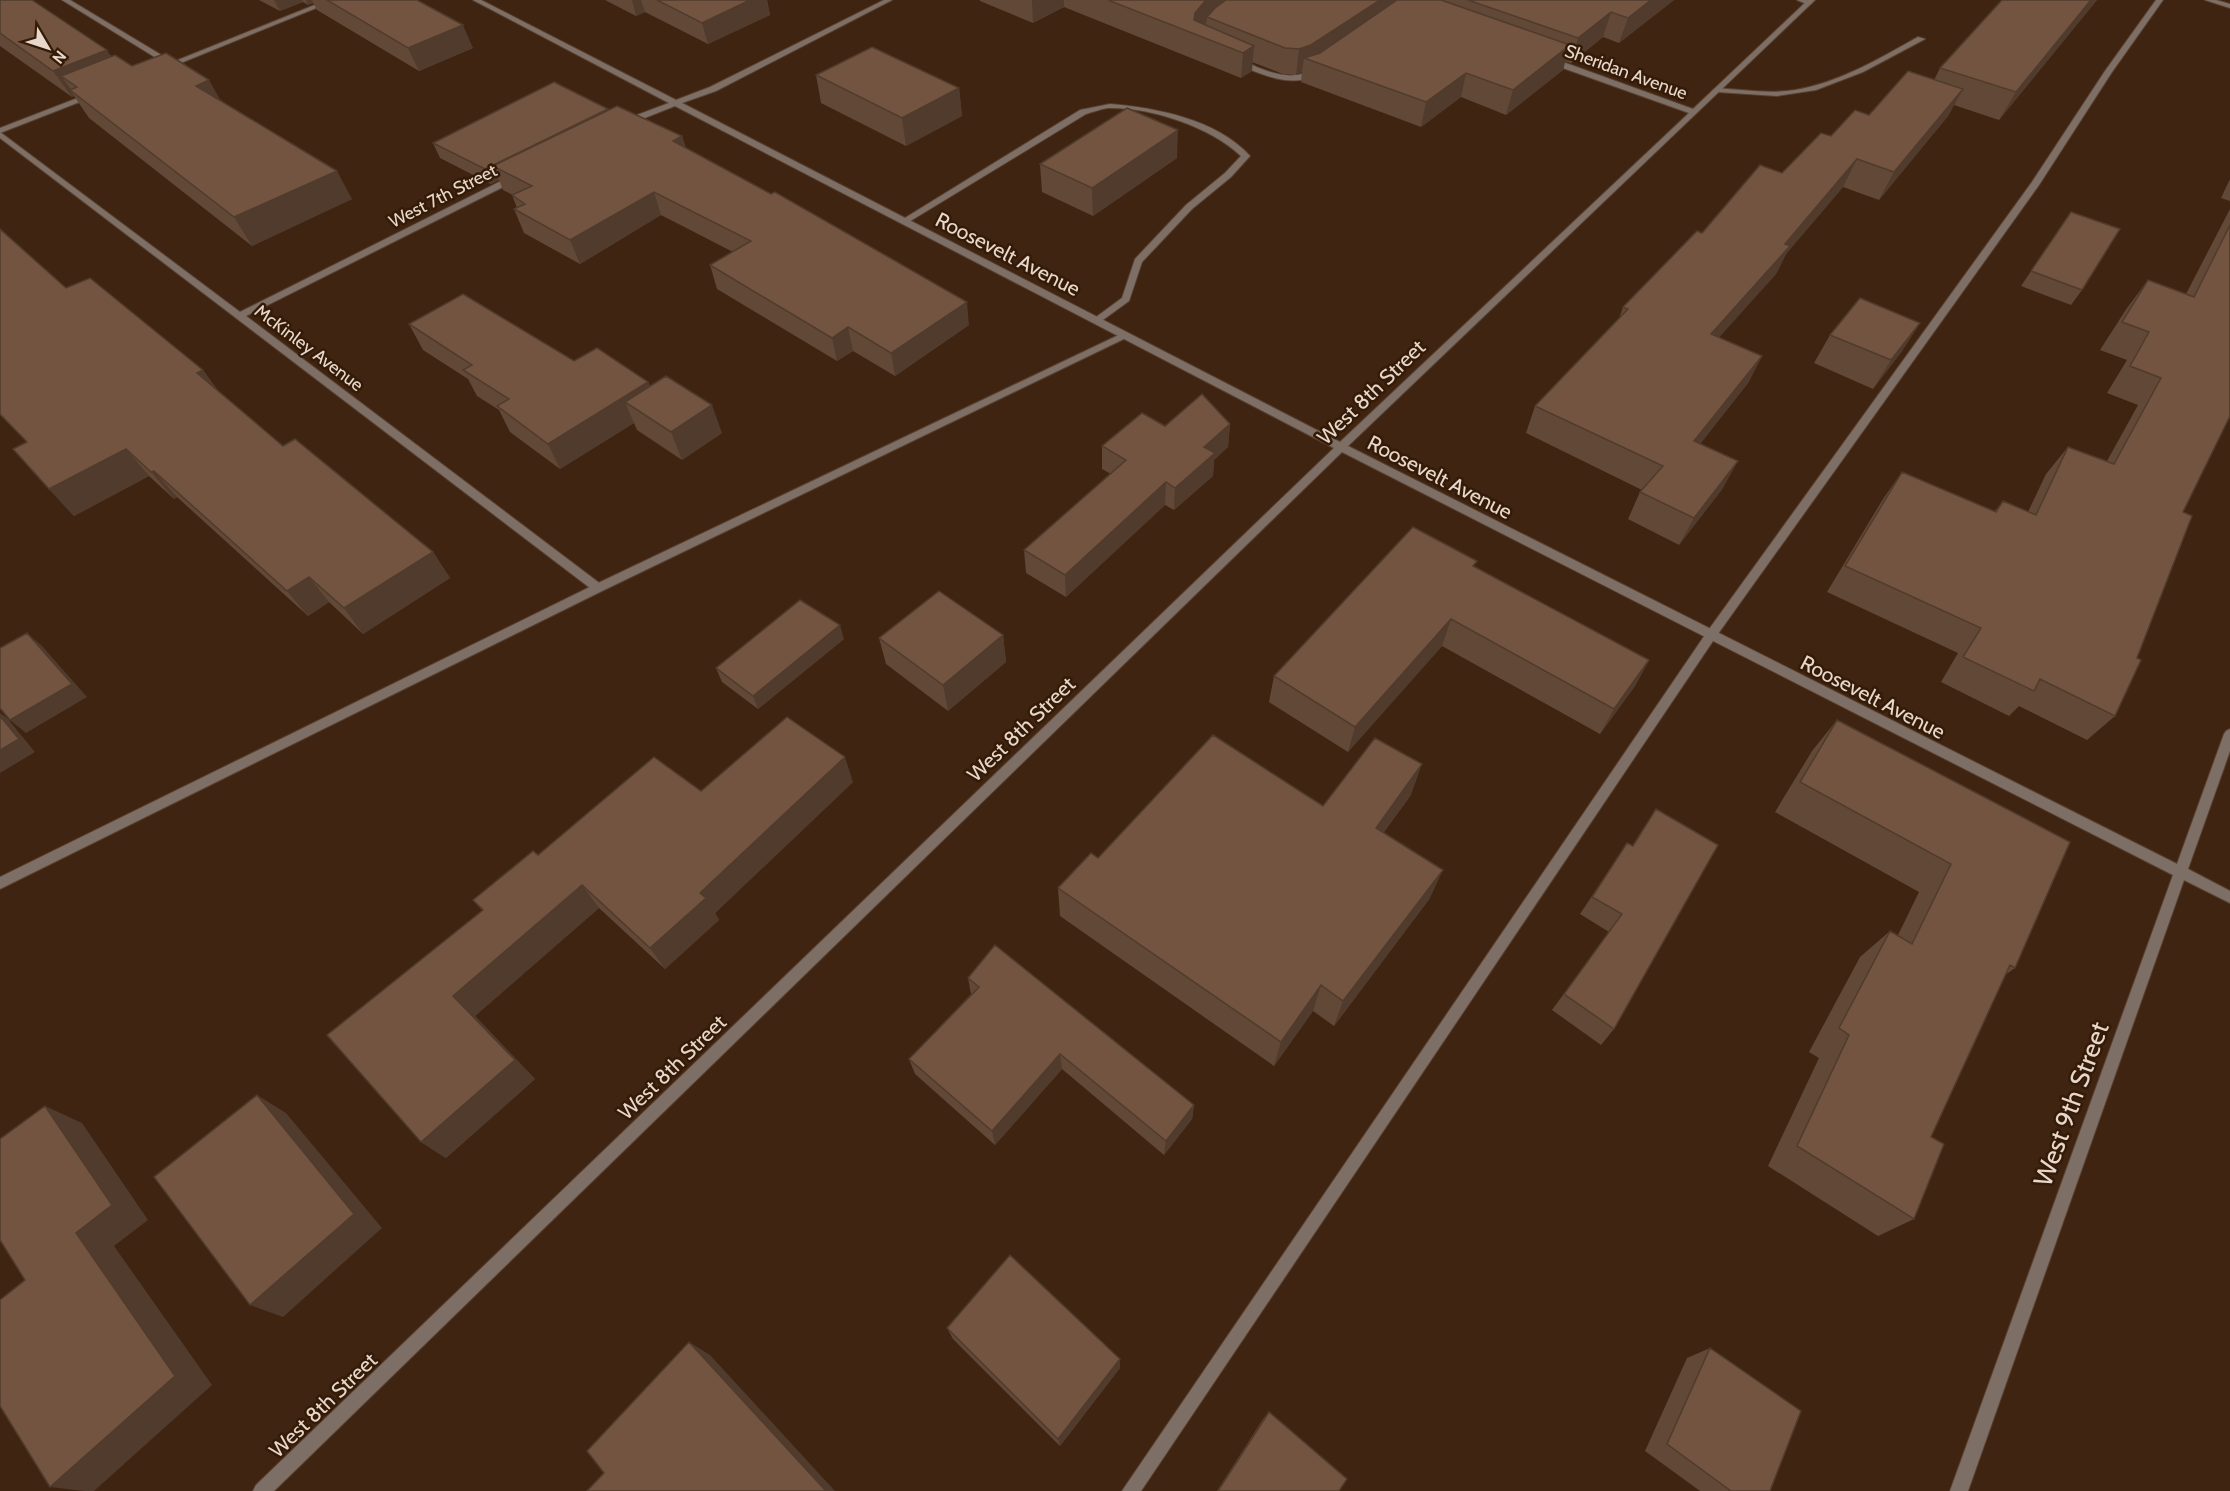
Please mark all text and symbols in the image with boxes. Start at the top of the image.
north arrow [18,18,78,78]
street label: Sheridan Avenue [1562,40,1690,104]
text: N [48,47,70,67]
street label: West 7th Street [385,159,501,233]
street label: Roosevelt Avenue [932,207,1085,301]
street label: McKinley Avenue [250,300,368,396]
street label: West 8th Street [1312,334,1430,450]
street label: Roosevelt Avenue [1364,430,1517,524]
street label: Roosevelt Avenue [1797,650,1950,744]
street label: West 8th Street [962,671,1080,787]
street label: West 8th Street [613,1009,731,1125]
street label: West 9th Street [2026,1017,2116,1191]
street label: West 8th Street [264,1347,382,1463]

